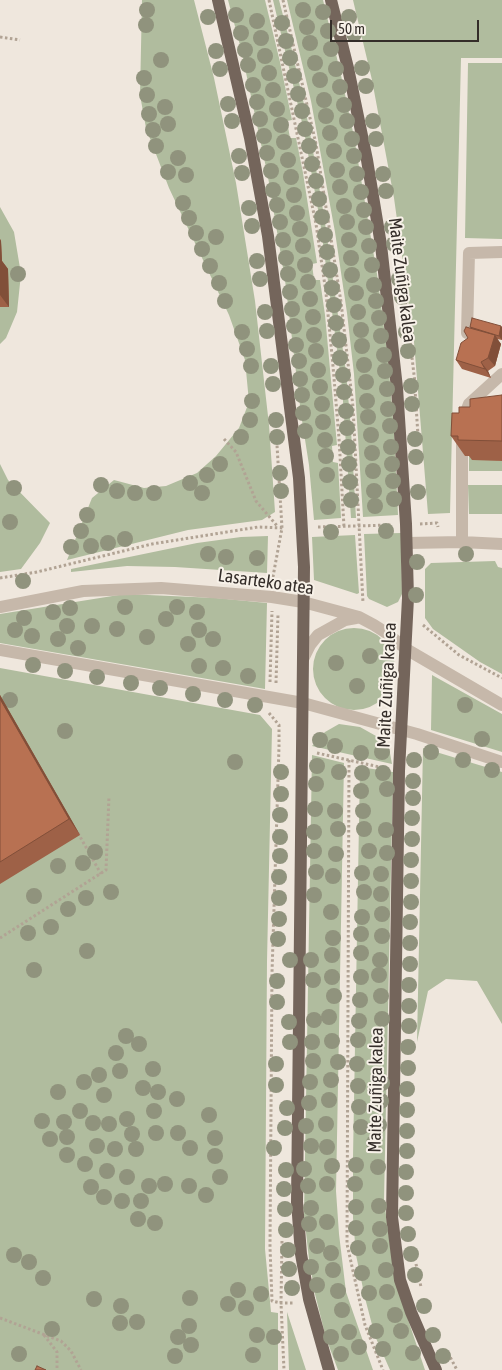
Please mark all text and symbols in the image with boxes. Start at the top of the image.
scale bar [332,10,481,42]
text: 50 m [338,20,365,37]
street label: Maite Zuñiga kalea [384,216,420,344]
street label: Lasarteko atea [217,565,315,599]
street label: Maite Zuñiga kalea [373,622,401,748]
street label: Maite Zuñiga kalea [364,1027,388,1153]

